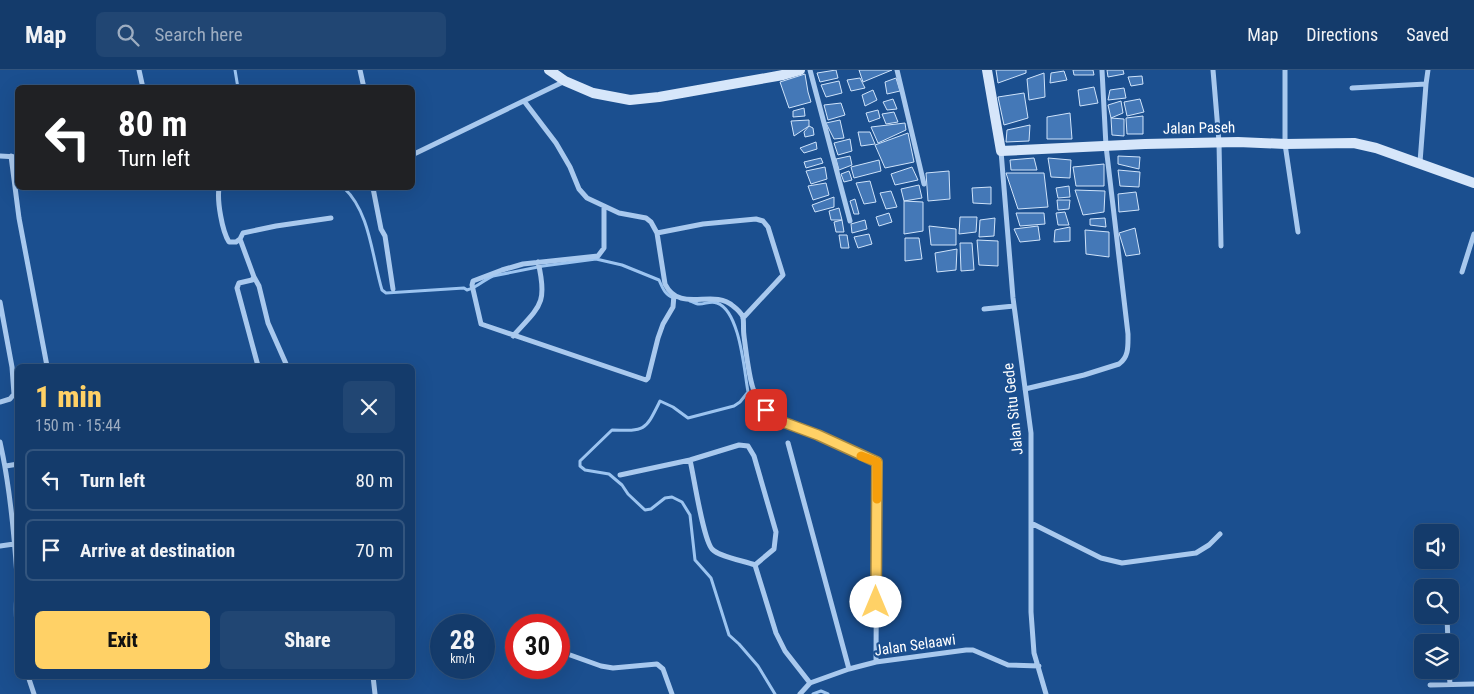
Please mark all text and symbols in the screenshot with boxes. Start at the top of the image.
search box [96,12,446,57]
text: Map [25,21,66,49]
icon: search [114,21,142,49]
text: Search here [154,23,243,46]
text: Map [1247,24,1278,45]
text: Directions [1306,24,1378,45]
text: Saved [1406,24,1449,45]
text: 80 m [118,104,187,145]
icon: left [35,105,100,170]
street label: Jalan Paseh [1163,118,1235,138]
text: Turn left [118,146,190,171]
street label: Jalan Situ Gede [999,362,1027,456]
text: 1 min [35,379,102,414]
button: close [343,381,395,433]
pin [745,389,787,431]
icon: arrive [752,396,780,424]
text: 150 m · 15:44 [35,416,121,435]
icon: left [37,466,65,494]
text: Turn left [80,469,145,492]
text: 80 m [356,469,393,492]
map controls [1414,524,1459,679]
button: sound [1414,524,1459,569]
icon: arrive [37,536,65,564]
text: Arrive at destination [80,539,235,562]
text: 70 m [356,539,393,562]
position arrow [849,575,901,627]
button: search [1414,579,1459,624]
button: Exit [35,611,210,669]
button: Share [220,611,395,669]
speed limit sign: 30 [505,614,570,679]
text: 28 [450,626,475,655]
street label: Jalan Selaawi [873,630,957,660]
button: layers [1414,634,1459,679]
text: km/h [450,652,475,666]

